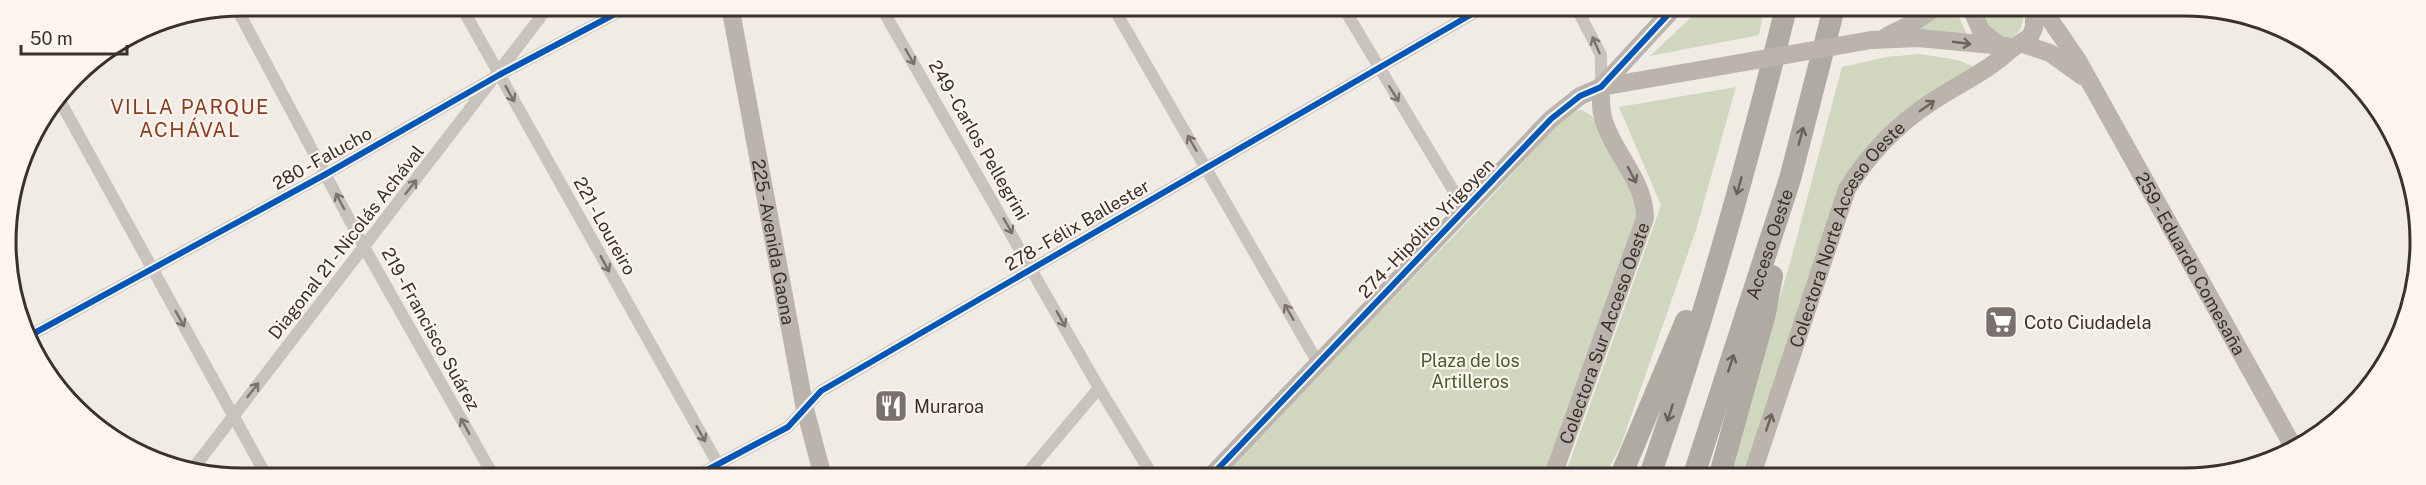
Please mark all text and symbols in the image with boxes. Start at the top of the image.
scale bar [21,18,128,56]
text: 50 m [30,28,73,49]
one-way arrow [1590,36,1601,54]
one-way arrow [1951,38,1971,49]
one-way arrow [904,48,916,65]
street label: 249 - Carlos Pellegrini [925,56,1033,224]
one-way arrow [504,85,516,102]
one-way arrow [1389,85,1401,102]
district label: VILLA PARQUE ACHÁVAL [110,95,270,142]
one-way arrow [1918,100,1934,112]
street label: Colectora Norte Acceso Oeste [1785,116,1909,350]
street label: 280 - Falucho [269,122,375,194]
one-way arrow [1796,127,1807,146]
one-way arrow [1186,135,1197,153]
street label: Diagonal 21 - Nicolás Achával [264,141,428,343]
street label: 274 - Hipólito Yrigoyen [1354,154,1498,302]
street label: 225 - Avenida Gaona [748,157,800,326]
one-way arrow [1626,166,1638,183]
street label: 259 - Eduardo Comesaña [2132,168,2250,359]
street label: 221 - Loureiro [569,173,641,279]
street label: 278 - Félix Ballester [1001,175,1153,275]
one-way arrow [1733,176,1745,195]
one-way arrow [405,179,418,195]
street label: Acceso Oeste [1741,186,1797,302]
one-way arrow [334,193,346,210]
one-way arrow [1002,217,1014,234]
street label: Colectora Sur Acceso Oeste [1555,219,1653,447]
street label: 219 - Francisco Suárez [377,244,485,414]
one-way arrow [599,255,611,272]
one-way arrow [1283,304,1295,321]
supermarket icon: Coto Ciudadela [1983,304,2019,340]
one-way arrow [175,309,186,327]
one-way arrow [1055,310,1067,327]
place label: Coto Ciudadela [2024,312,2152,333]
park label: Plaza de los Artilleros [1421,350,1520,392]
one-way arrow [1726,354,1737,373]
one-way arrow [246,383,259,399]
restaurant icon: Muraroa [873,388,909,424]
place label: Muraroa [914,396,984,417]
one-way arrow [1664,403,1675,422]
one-way arrow [1764,413,1775,432]
one-way arrow [459,418,471,435]
one-way arrow [695,425,707,442]

